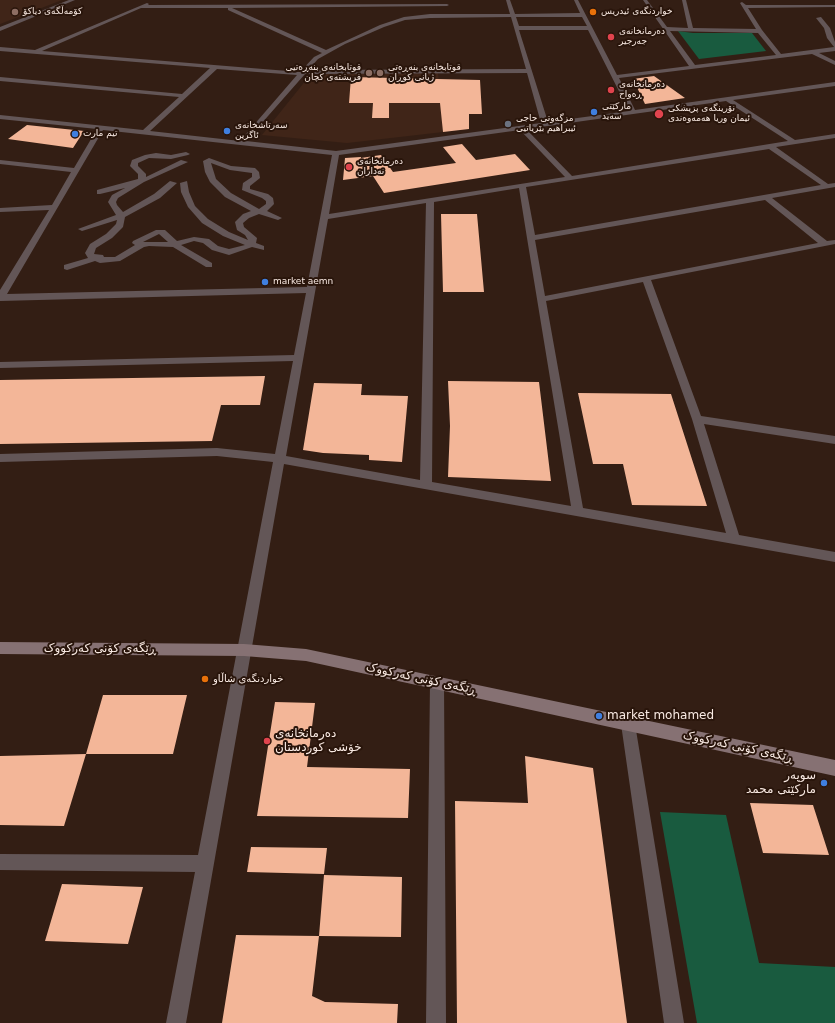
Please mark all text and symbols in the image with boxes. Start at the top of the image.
marker: کۆمەڵگەی دیاکۆ [10,7,20,17]
place label: کۆمەڵگەی دیاکۆ [23,7,82,17]
marker: خواردنگەی ئیدریس [588,7,598,17]
place label: خواردنگەی ئیدریس [601,7,673,17]
place label: دەرمانخانەی جەرجیر [619,27,665,48]
marker: دەرمانخانەی جەرجیر [606,32,616,42]
place label: قوتابخانەی بنەڕەتیی فریشتەی کچان [286,63,361,84]
place label: قوتابخانەی بنەڕەتی ژیانی کوڕان [388,63,461,84]
marker: قوتابخانەی بنەڕەتیی فریشتەی کچان [364,68,374,78]
marker: قوتابخانەی بنەڕەتی ژیانی کوڕان [375,68,385,78]
place label: دەرمانخانەی ڕەواح [619,80,665,101]
marker: دەرمانخانەی ڕەواح [606,85,616,95]
place label: مارکێتی سەید [602,102,631,123]
place label: نۆرینگەی پزیشکی ئیمان وریا هەمەوەندی [668,104,750,125]
marker: مارکێتی سەید [589,107,599,117]
marker: نۆرینگەی پزیشکی ئیمان وریا هەمەوەندی [653,108,665,120]
place label: مزگەوتی حاجی ئیبراهیم بێریاتیی [516,114,576,135]
marker: مزگەوتی حاجی ئیبراهیم بێریاتیی [503,119,513,129]
place label: سەرتاشخانەی ئاگرین [235,121,287,142]
marker: سەرتاشخانەی ئاگرین [222,126,232,136]
marker: تیم مارت [70,129,80,139]
place label: تیم مارت [83,129,117,139]
place label: دەرمانخانەی نەداران [357,157,403,178]
marker: دەرمانخانەی نەداران [344,162,354,172]
marker: market aemn [260,277,270,287]
place label: market aemn [273,277,333,287]
street label: ڕێگەی کۆنی کەرکووک [44,642,156,656]
street label: ڕێگەی کۆنی کەرکووک [365,660,477,698]
place label: خواردنگەی شاڵاو [213,673,283,685]
marker: خواردنگەی شاڵاو [200,674,210,684]
place label: market mohamed [607,709,714,723]
marker: market mohamed [594,711,604,721]
place label: دەرمانخانەی خۆشی کوردستان [275,727,362,755]
street label: ڕێگەی کۆنی کەرکووک [682,728,794,766]
marker: دەرمانخانەی خۆشی کوردستان [262,736,272,746]
place label: سوپەر مارکێتی محمد [746,769,816,797]
marker: سوپەر مارکێتی محمد [819,778,829,788]

